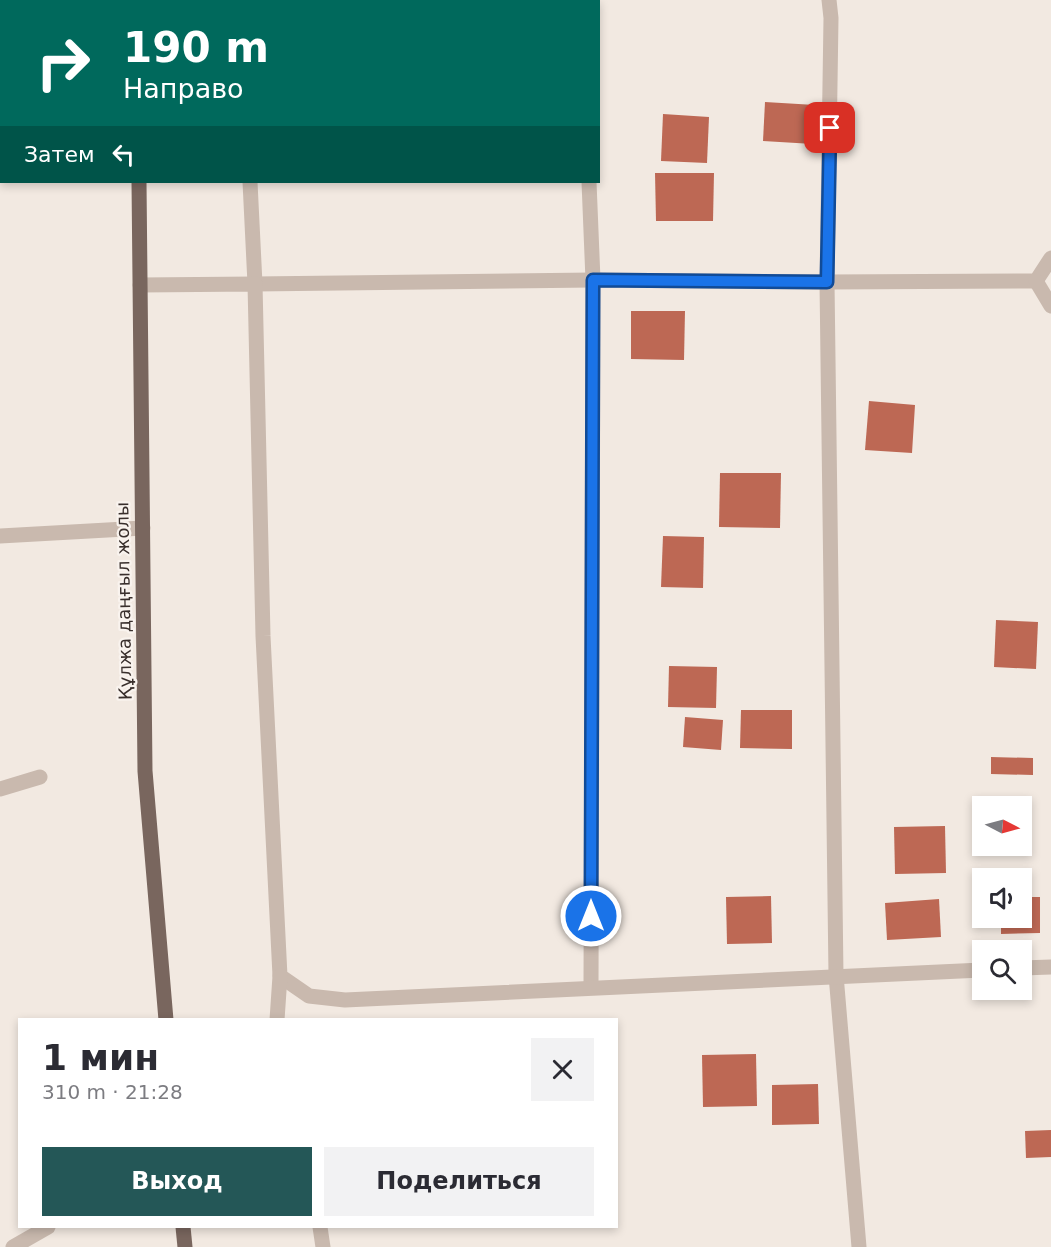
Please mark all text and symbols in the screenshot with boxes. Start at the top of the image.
text: 190 m [123,23,269,72]
icon: right [24,24,102,102]
text: Направо [123,73,244,104]
pin [804,102,855,153]
icon: arrive [813,111,846,144]
icon: left [107,138,140,171]
text: Затем [24,142,95,167]
street label: Құлжа даңғыл жолы [111,502,136,700]
north arrow [972,796,1032,856]
map controls [972,796,1032,1000]
button: sound [972,868,1032,928]
position arrow [559,884,623,948]
button: search [972,940,1032,1000]
text: 1 мин [42,1037,159,1078]
button: close [531,1038,594,1101]
text: 310 m · 21:28 [42,1080,183,1104]
button: Выход [42,1147,312,1216]
button: Поделиться [324,1147,594,1216]

